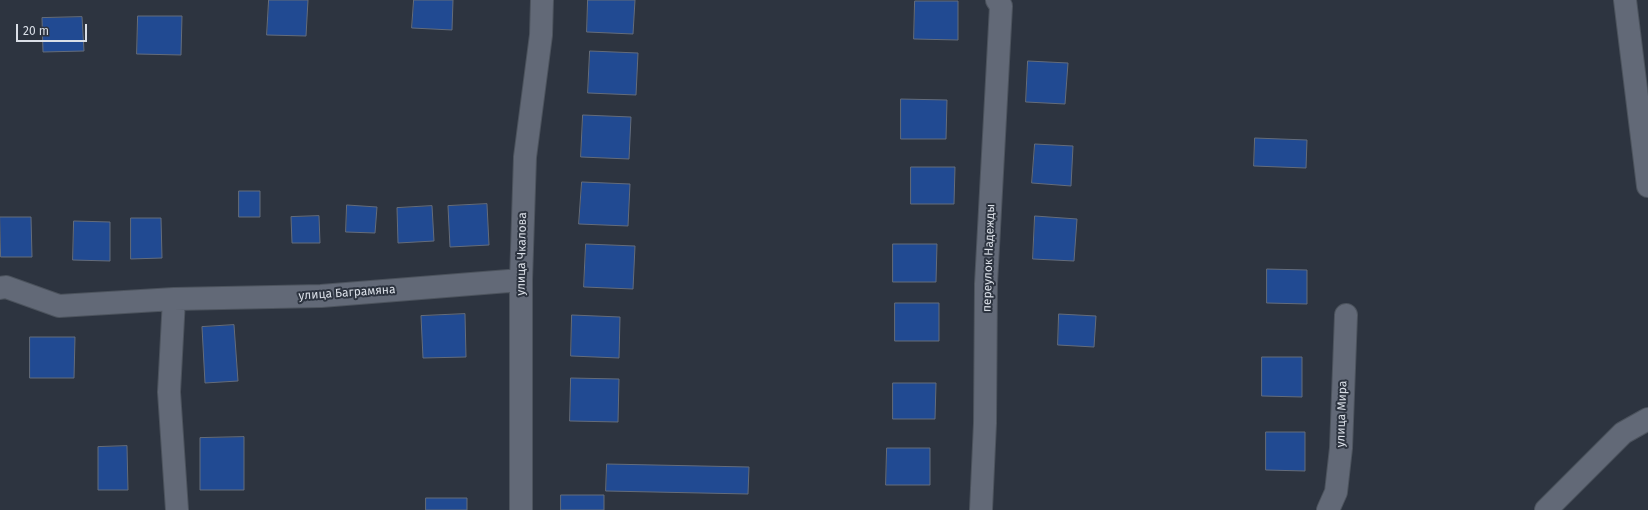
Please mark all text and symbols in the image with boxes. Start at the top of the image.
scale bar [18,16,89,42]
text: 20 m [23,24,49,38]
street label: переулок Надежды [980,204,998,312]
street label: улица Чкалова [514,212,530,296]
street label: улица Баграмяна [298,282,396,304]
street label: улица Мира [1334,380,1350,448]

